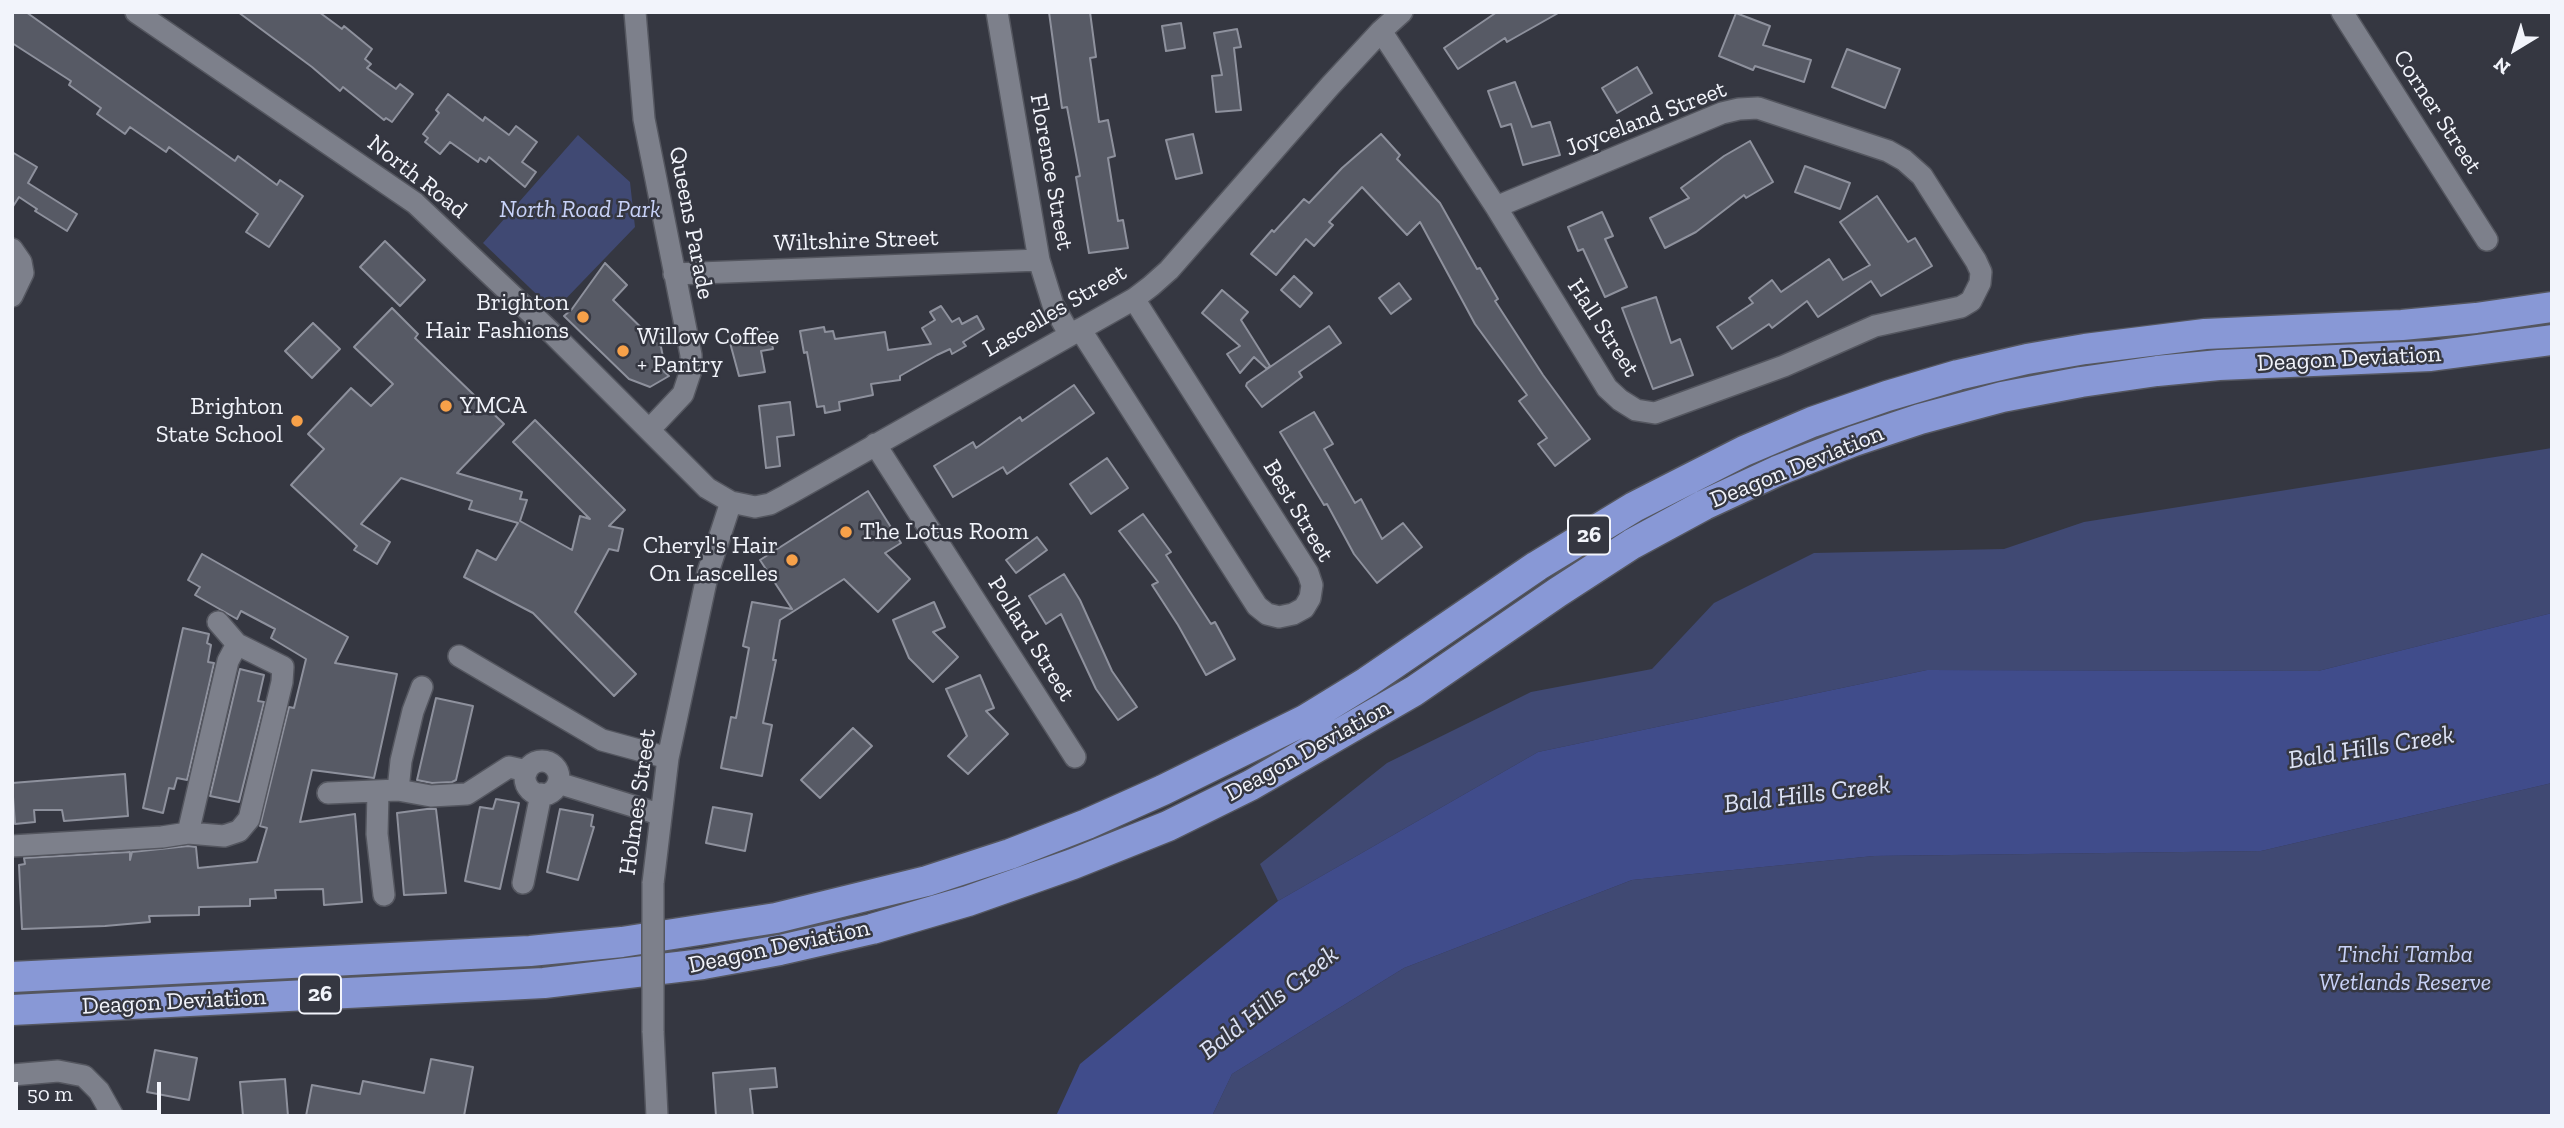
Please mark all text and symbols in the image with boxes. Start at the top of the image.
north arrow [2480,14,2550,84]
street label: Corner Street [2386,45,2488,179]
text: N [2489,52,2515,79]
street label: Joyceland Street [1561,75,1731,163]
street label: Florence Street [1023,92,1079,252]
street label: North Road [361,129,473,225]
street label: Queens Parade [662,144,720,302]
park label: North Road Park [499,196,661,224]
street label: Wiltshire Street [773,224,939,258]
street label: Lascelles Street [978,258,1132,364]
street label: Hall Street [1561,274,1645,382]
place label: Brighton Hair Fashions [425,289,569,345]
marker: Brighton Hair Fashions [575,309,591,325]
place label: Willow Coffee + Pantry [637,323,779,379]
street label: Deagon Deviation [2256,340,2442,378]
marker: Willow Coffee + Pantry [615,343,631,359]
place label: YMCA [460,392,527,420]
place label: Brighton State School [156,393,283,449]
marker: YMCA [438,398,454,414]
marker: Brighton State School [289,413,305,429]
street label: Deagon Deviation [1706,419,1888,515]
street label: Best Street [1256,455,1340,567]
road number: 26 [1568,516,1610,554]
place label: The Lotus Room [860,518,1029,546]
marker: The Lotus Room [838,524,854,540]
place label: Cheryl's Hair On Lascelles [643,532,778,588]
marker: Cheryl's Hair On Lascelles [784,552,800,568]
street label: Pollard Street [981,571,1081,707]
street label: Deagon Deviation [1220,694,1396,808]
water label: Bald Hills Creek [2286,719,2456,777]
street label: Holmes Street [613,727,663,877]
water label: Bald Hills Creek [1722,769,1892,821]
street label: Deagon Deviation [686,914,872,980]
water label: Bald Hills Creek [1193,939,1345,1067]
park label: Tinchi Tamba Wetlands Reserve [2319,941,2491,997]
road number: 26 [299,974,341,1014]
street label: Deagon Deviation [81,983,267,1021]
scale bar [18,1068,164,1112]
text: 50 m [27,1081,73,1106]

